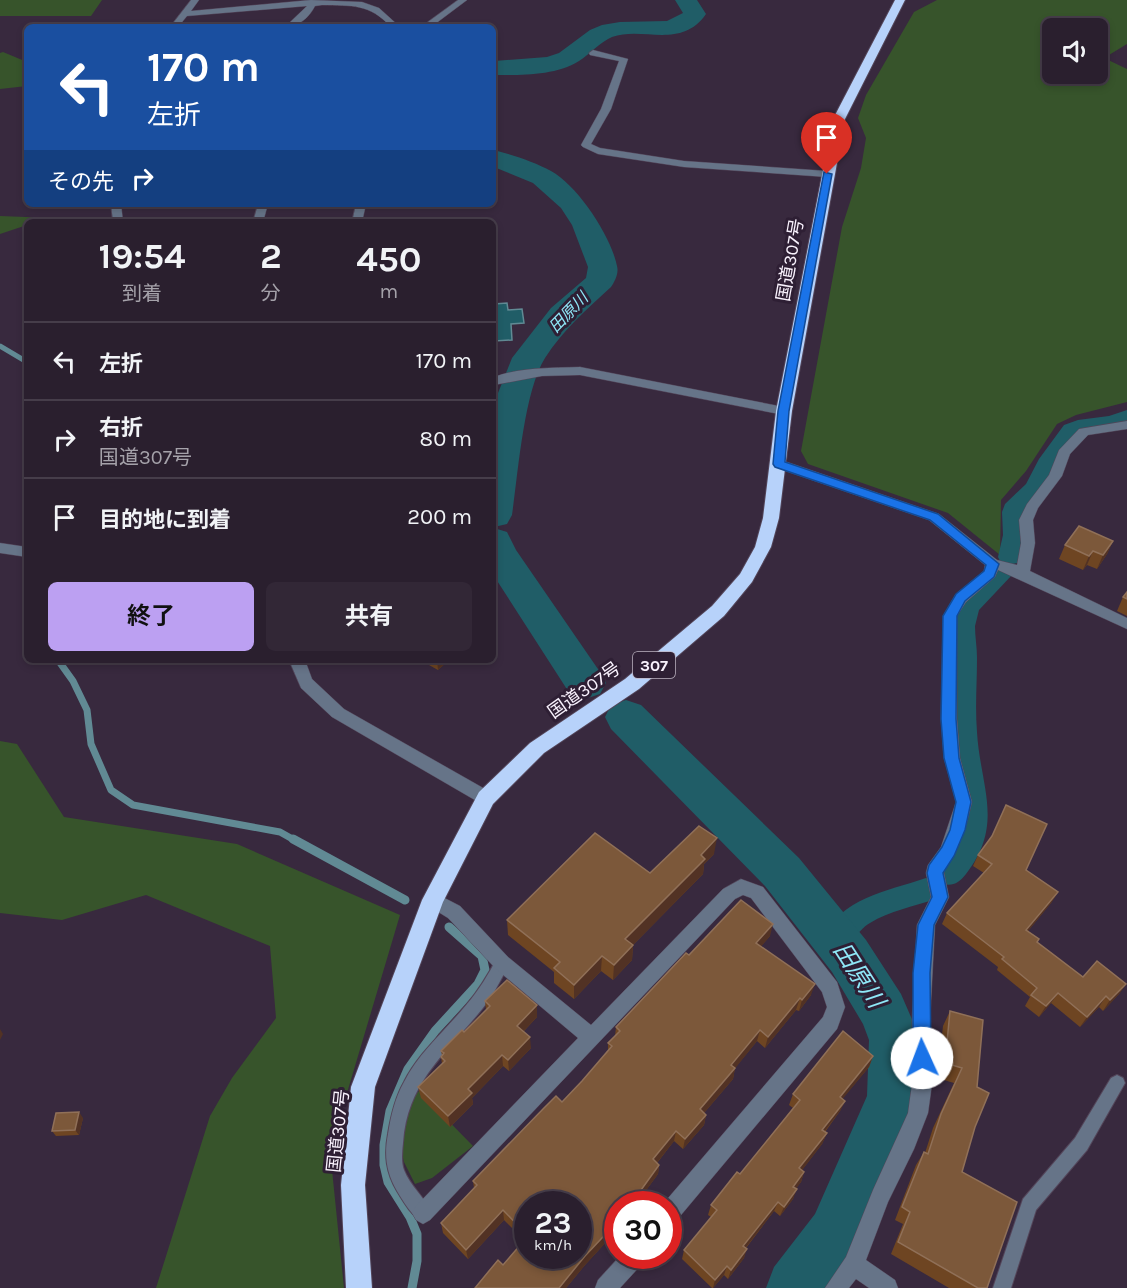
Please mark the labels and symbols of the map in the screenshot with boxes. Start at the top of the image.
pin [801,112,852,174]
street label: 国道307号 [772,217,808,303]
water label: 田原川 [545,287,593,336]
road number: 307 [633,652,675,678]
street label: 国道307号 [543,657,625,723]
water label: 田原川 [828,937,892,1015]
position arrow [890,1026,954,1090]
street label: 国道307号 [323,1088,353,1174]
speed limit sign: 30 [604,1191,682,1269]

